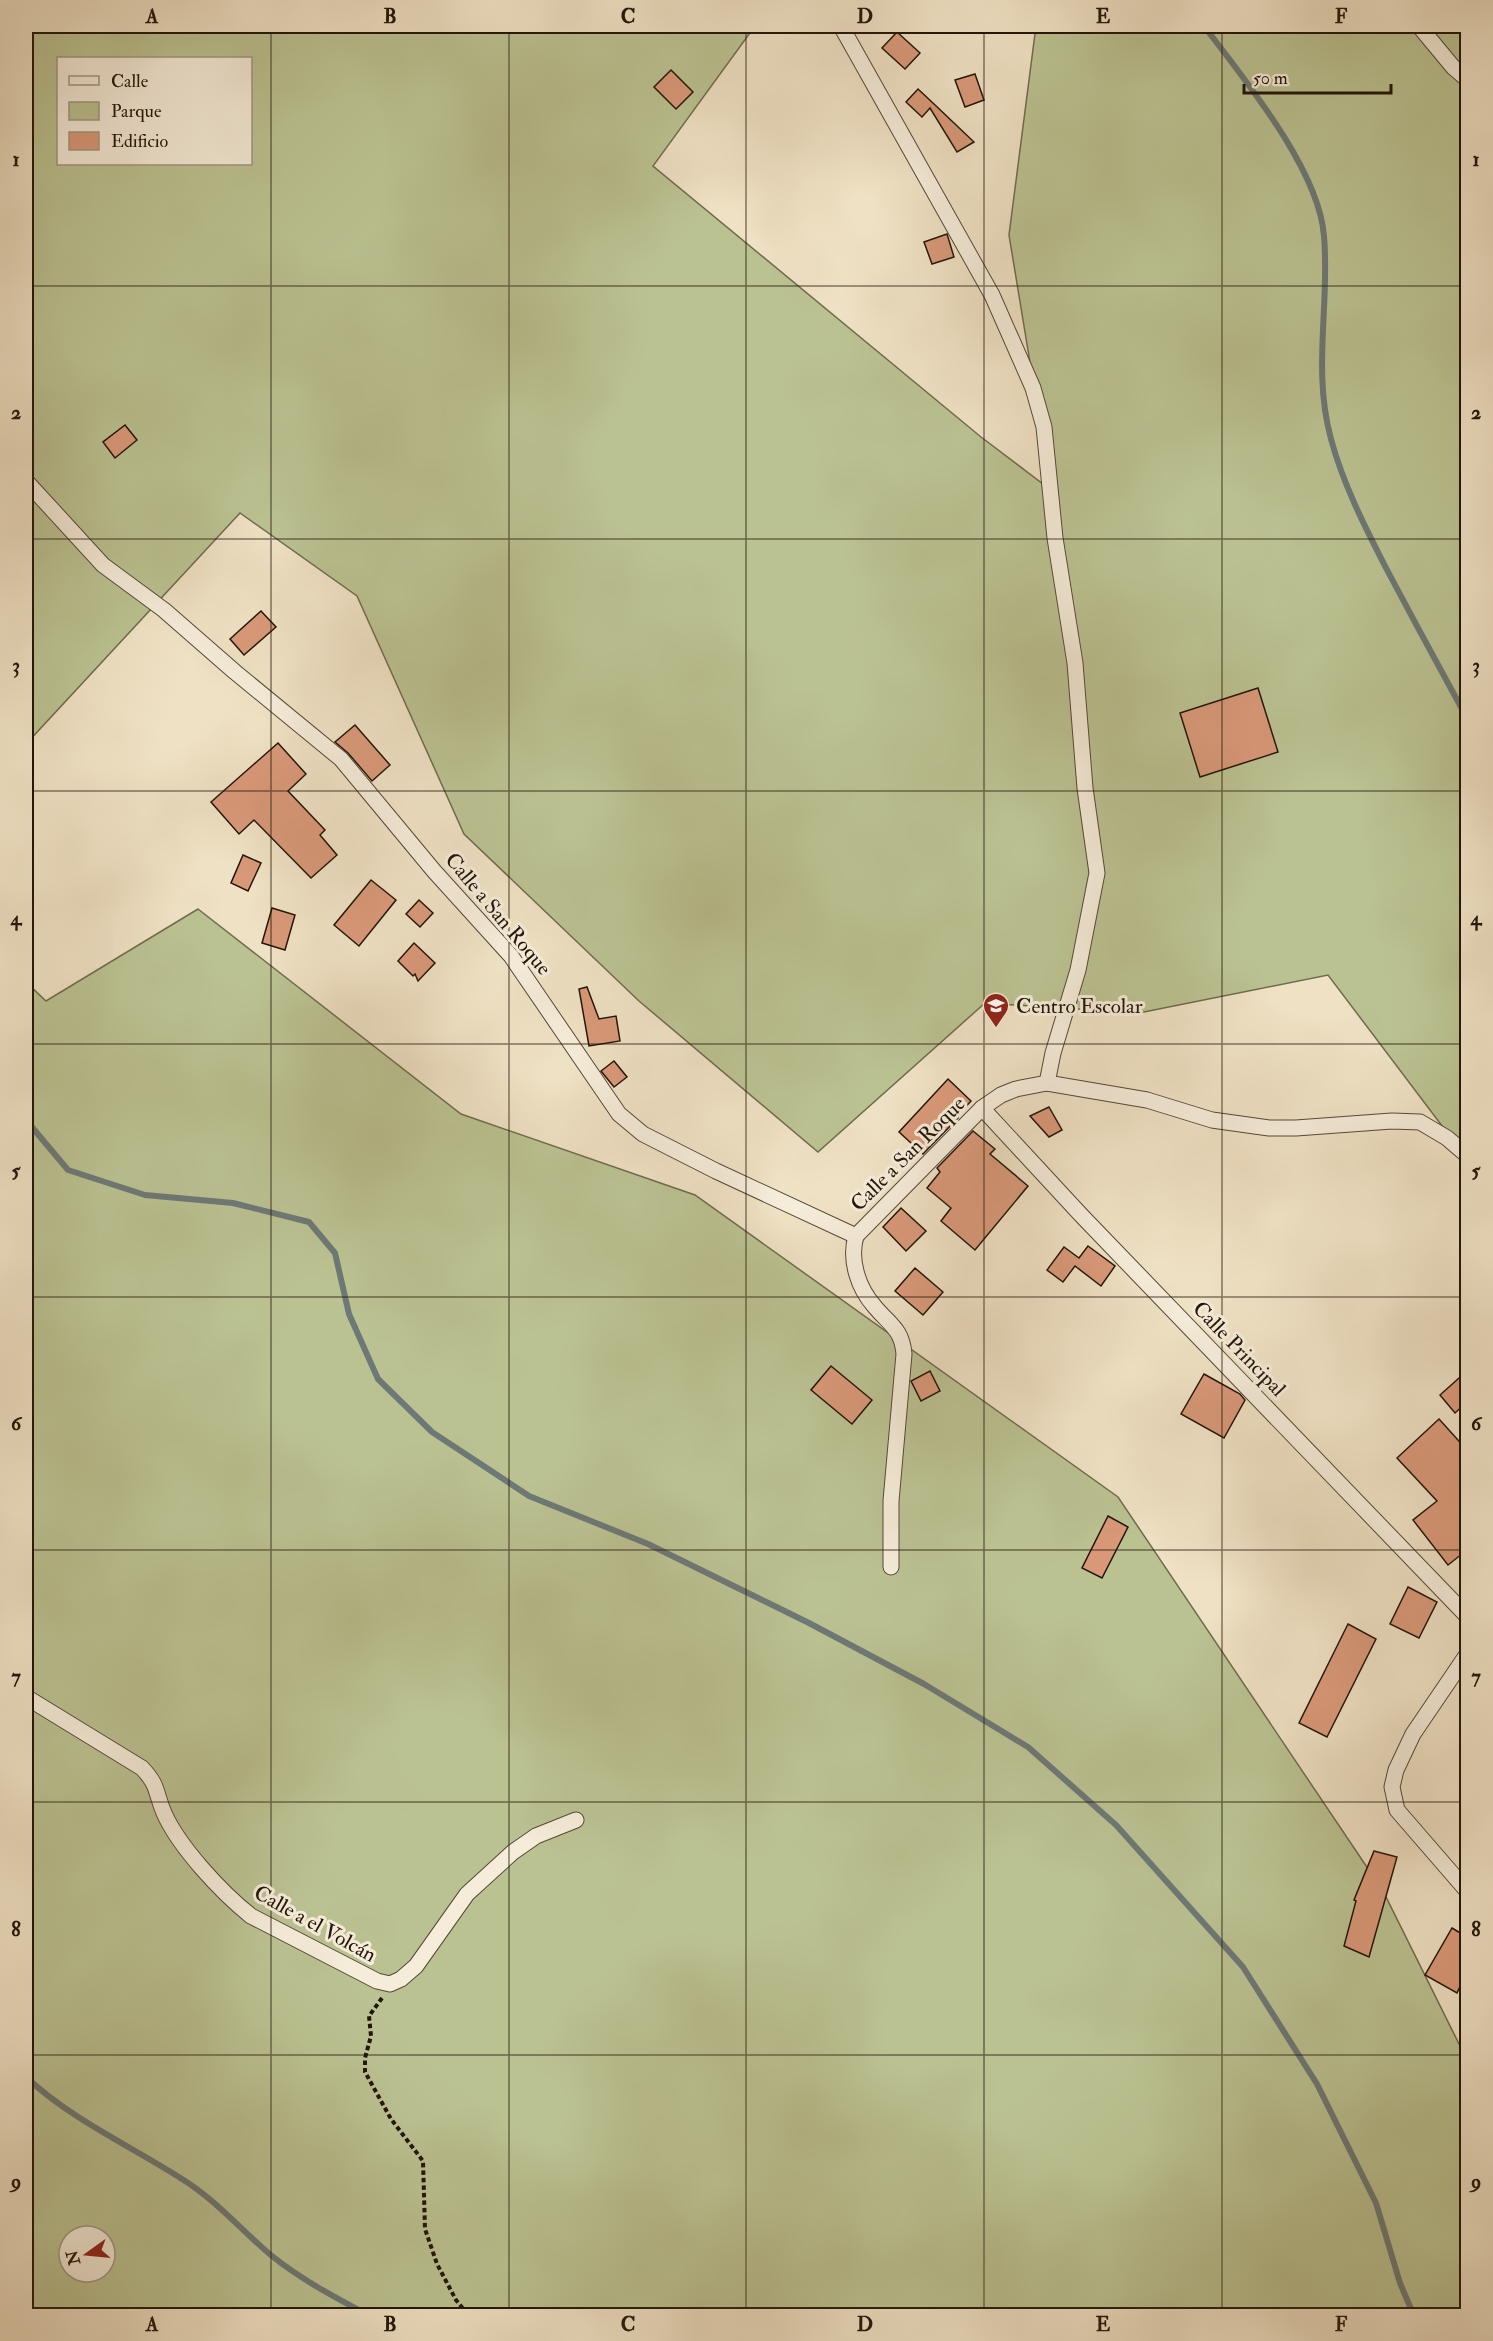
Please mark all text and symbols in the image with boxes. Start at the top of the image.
text: A [145,4,159,29]
text: B [383,4,397,29]
text: C [621,4,635,29]
text: D [857,4,873,29]
text: E [1096,4,1111,29]
text: F [1335,4,1348,29]
legend [57,57,252,165]
scale bar [1244,57,1391,95]
text: 50 m [1253,67,1288,90]
text: Calle [111,70,149,93]
text: Parque [111,100,162,123]
text: Edificio [111,130,168,153]
text: 1 [12,147,20,172]
text: 1 [1472,147,1480,172]
text: 2 [11,400,21,425]
text: 2 [1471,400,1481,425]
text: 3 [12,653,20,678]
text: 3 [1472,653,1480,678]
street label: Calle a San Roque [439,847,557,981]
text: 4 [10,906,23,931]
text: 4 [1470,906,1483,931]
school or university icon: Centro Escolar [981,991,1011,1029]
place label: Centro Escolar [1016,993,1143,1020]
street label: Calle a San Roque [845,1091,971,1217]
text: 5 [12,1158,22,1183]
text: 5 [1472,1158,1482,1183]
street label: Calle Principal [1187,1295,1292,1403]
text: 6 [11,1411,23,1436]
text: 6 [1471,1411,1483,1436]
text: 7 [11,1664,21,1689]
text: 7 [1471,1664,1481,1689]
street label: Calle a el Volcán [249,1879,381,1969]
text: 8 [11,1917,21,1942]
text: 8 [1471,1917,1481,1942]
text: 9 [9,2169,21,2194]
text: 9 [1469,2169,1481,2194]
north arrow [57,2224,117,2284]
text: N [62,2247,85,2268]
text: A [145,2312,159,2337]
text: B [383,2312,397,2337]
text: C [621,2312,635,2337]
text: D [857,2312,873,2337]
text: E [1096,2312,1111,2337]
text: F [1335,2312,1348,2337]

